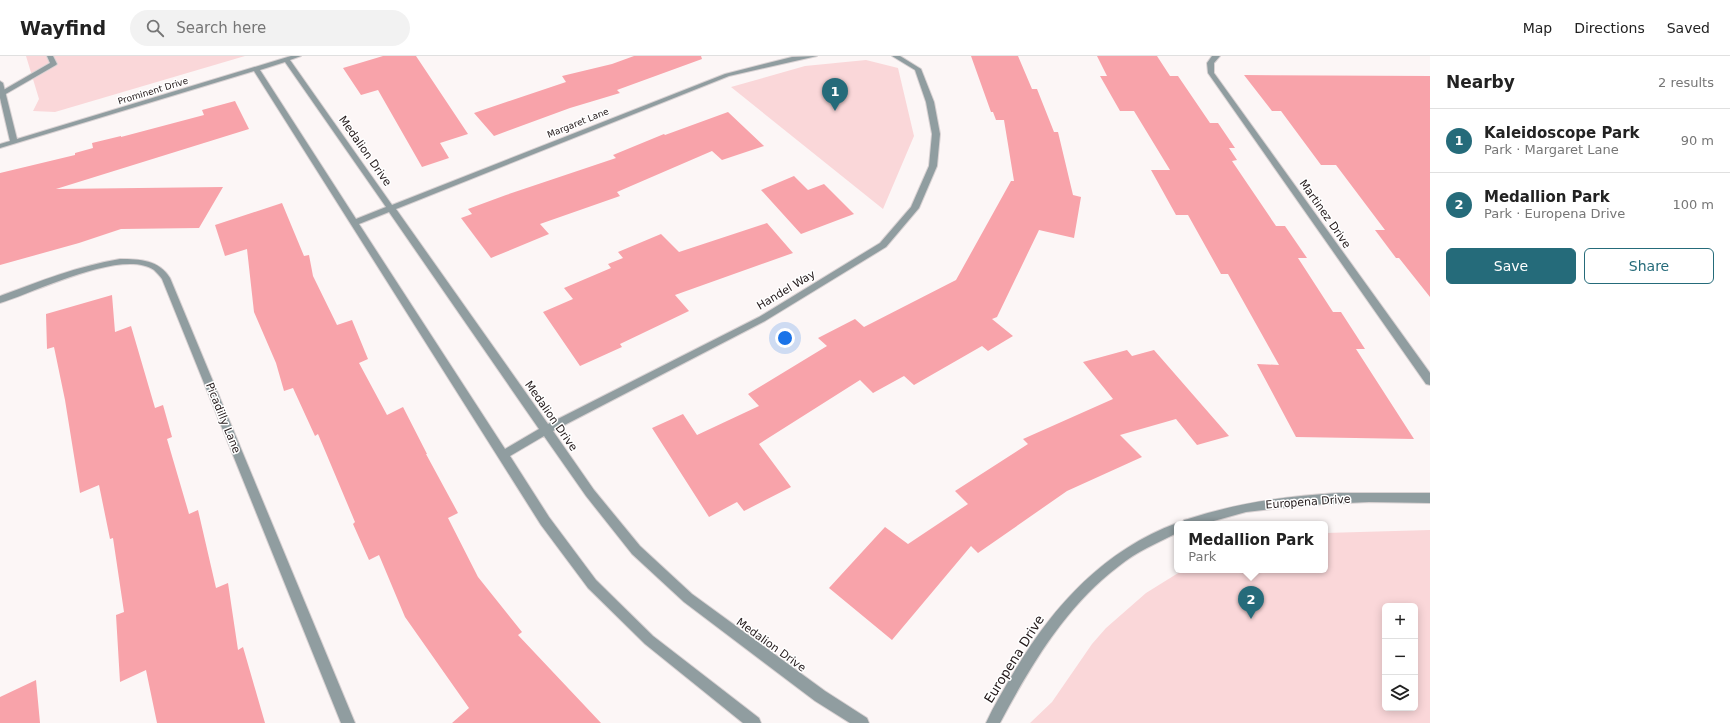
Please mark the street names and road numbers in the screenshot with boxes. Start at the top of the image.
street label: Prominent Drive [117,75,190,106]
street label: Margaret Lane [546,106,611,140]
street label: Medalion Drive [336,113,394,189]
street label: Martinez Drive [1297,177,1354,251]
street label: Handel Way [754,267,818,312]
street label: Medalion Drive [522,378,580,454]
street label: Picadilly Lane [203,381,243,455]
street label: Europena Drive [1265,493,1351,511]
street label: Europena Drive [981,612,1047,706]
street label: Medalion Drive [734,615,808,675]

